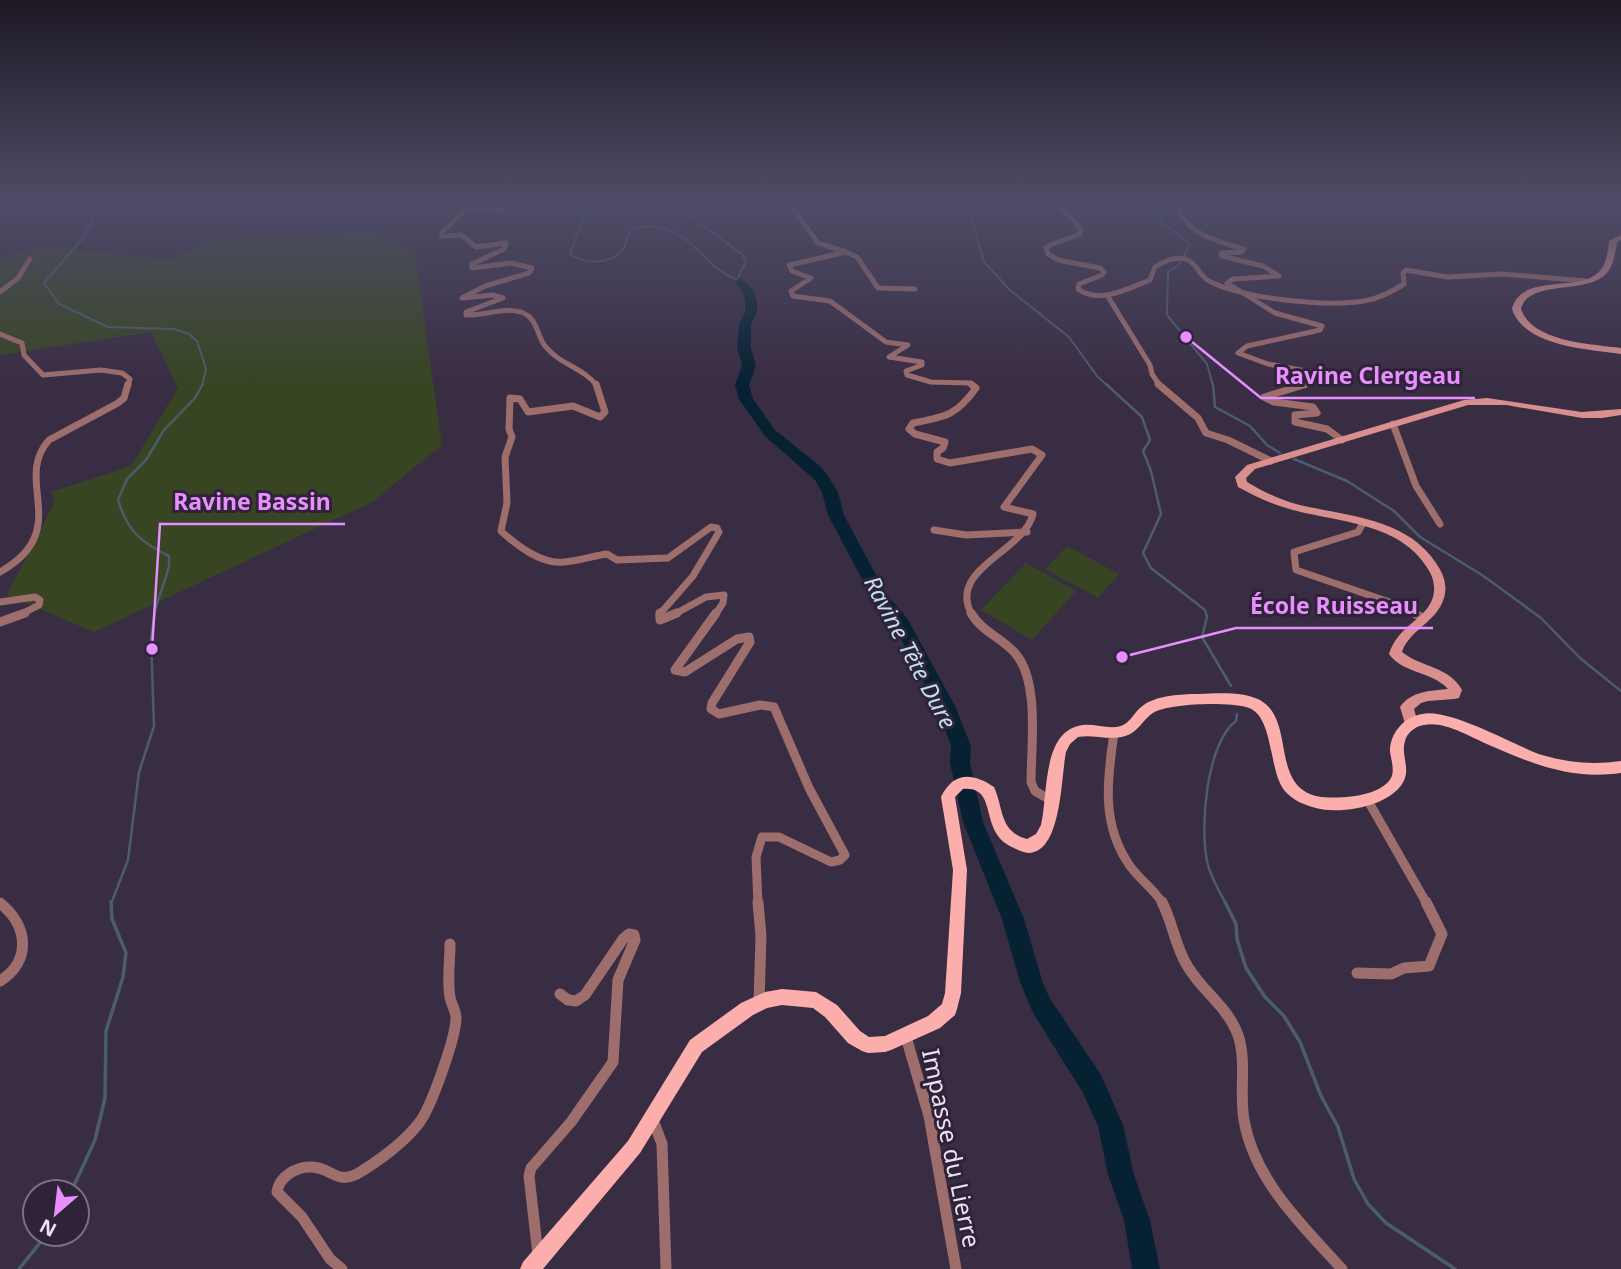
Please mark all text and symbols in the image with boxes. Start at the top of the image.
callout: Ravine Clergeau [1261,354,1475,398]
text: Ravine Clergeau [1275,359,1461,391]
callout: Ravine Bassin [160,480,345,524]
text: Ravine Bassin [173,485,331,517]
water label: Ravine Tête Dure [857,570,965,734]
callout: École Ruisseau [1236,584,1433,628]
text: École Ruisseau [1250,589,1418,621]
street label: Impasse du Lierre [915,1045,989,1251]
north arrow [21,1178,91,1248]
text: N [35,1213,61,1243]

